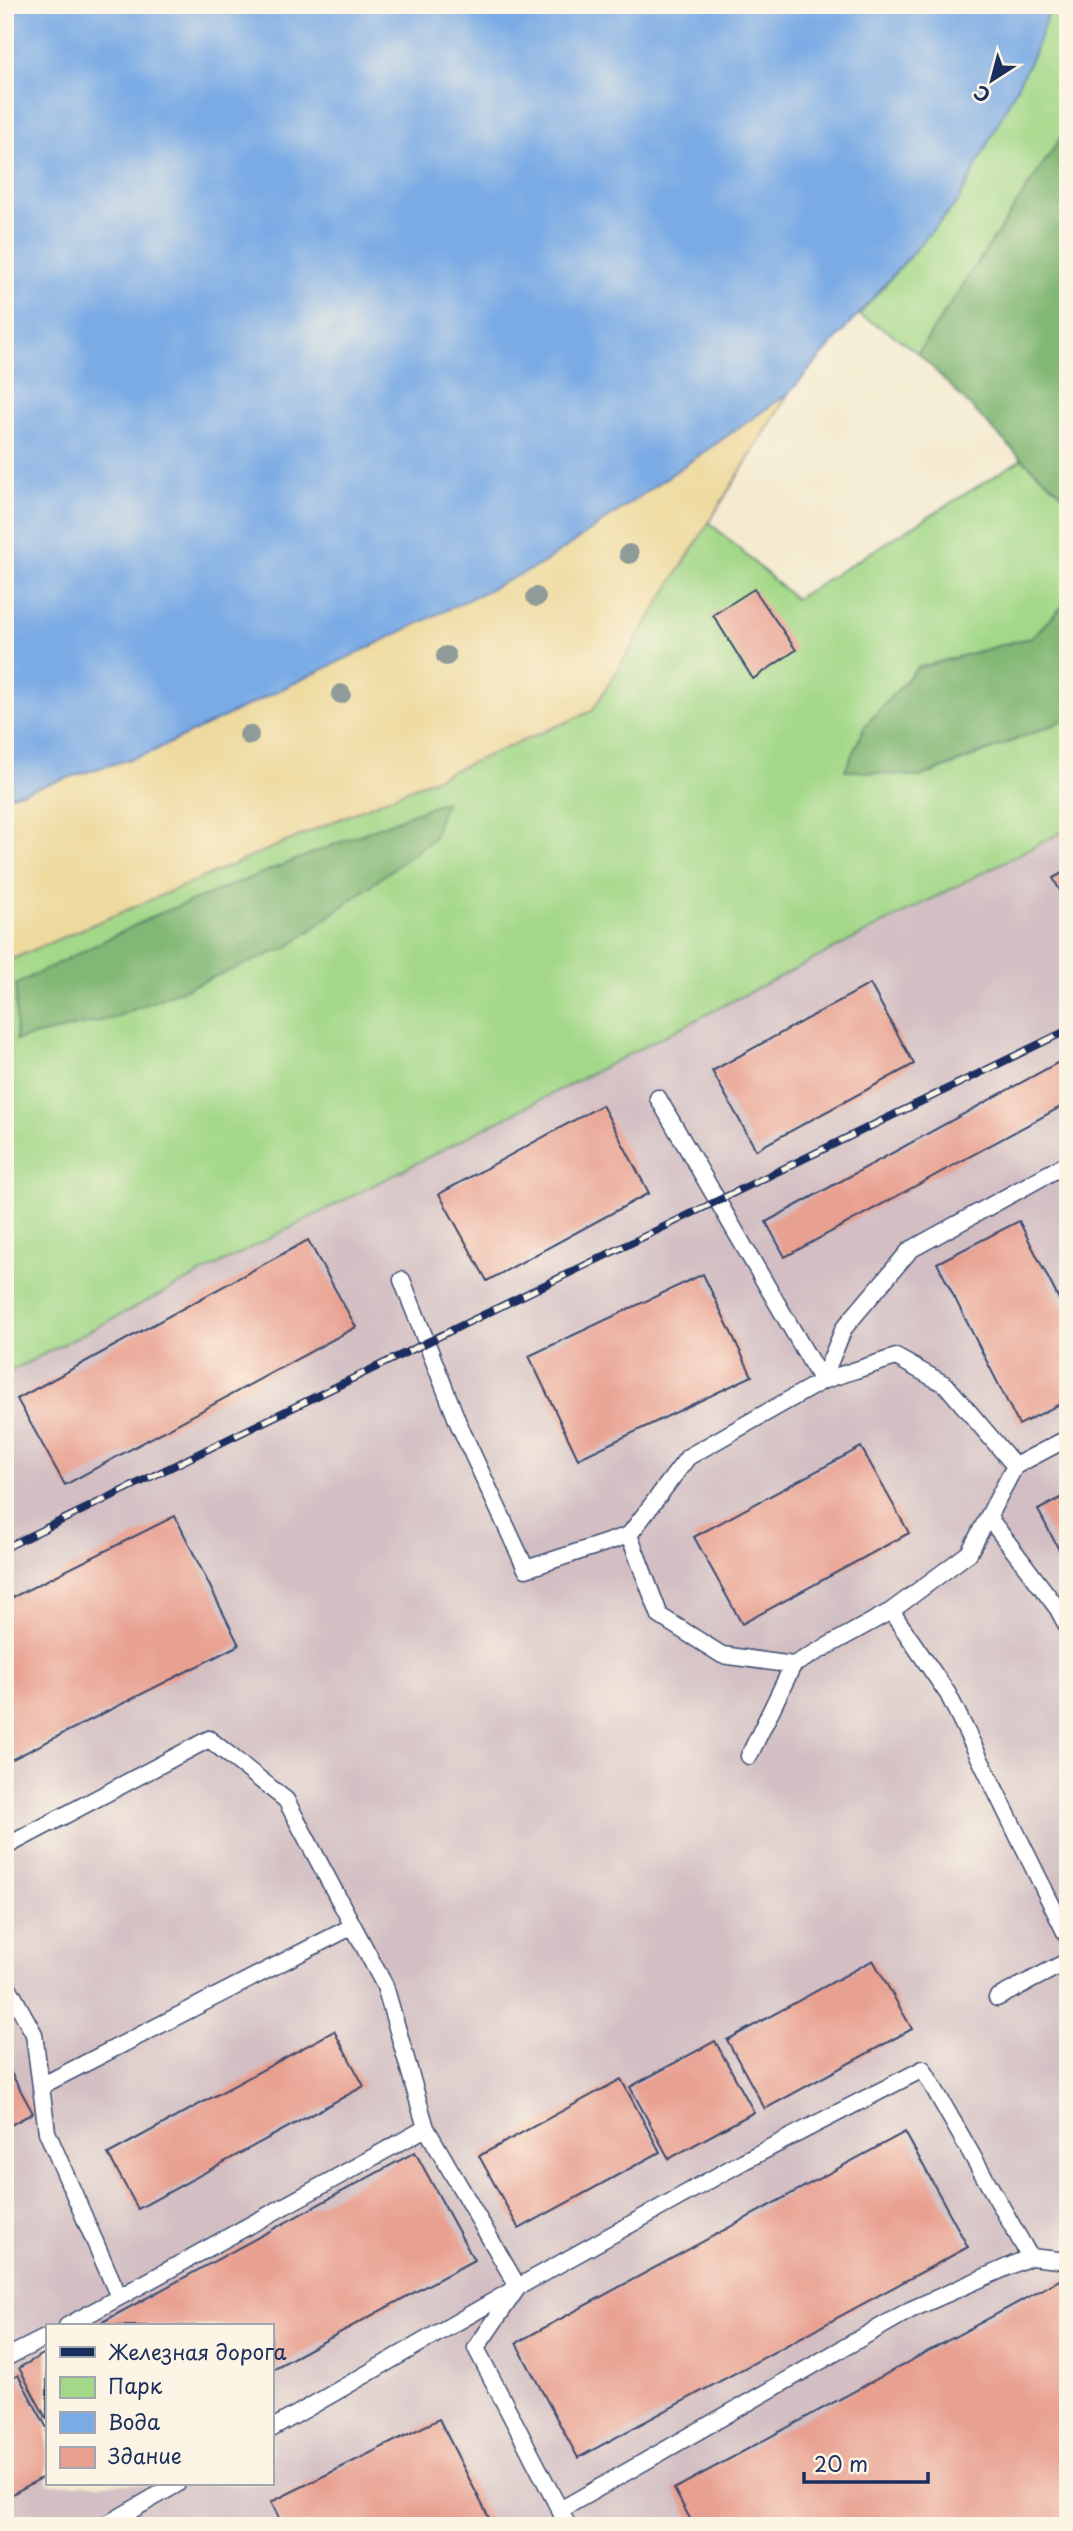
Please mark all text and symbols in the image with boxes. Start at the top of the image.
north arrow [958,46,1028,116]
text: С [967,79,995,110]
legend [46,2324,273,2486]
text: Железная дорога [108,2335,286,2367]
text: Парк [108,2369,163,2401]
text: Вода [108,2405,160,2437]
text: Здание [108,2439,182,2471]
scale bar [804,2440,928,2484]
text: 20 m [814,2447,868,2479]

